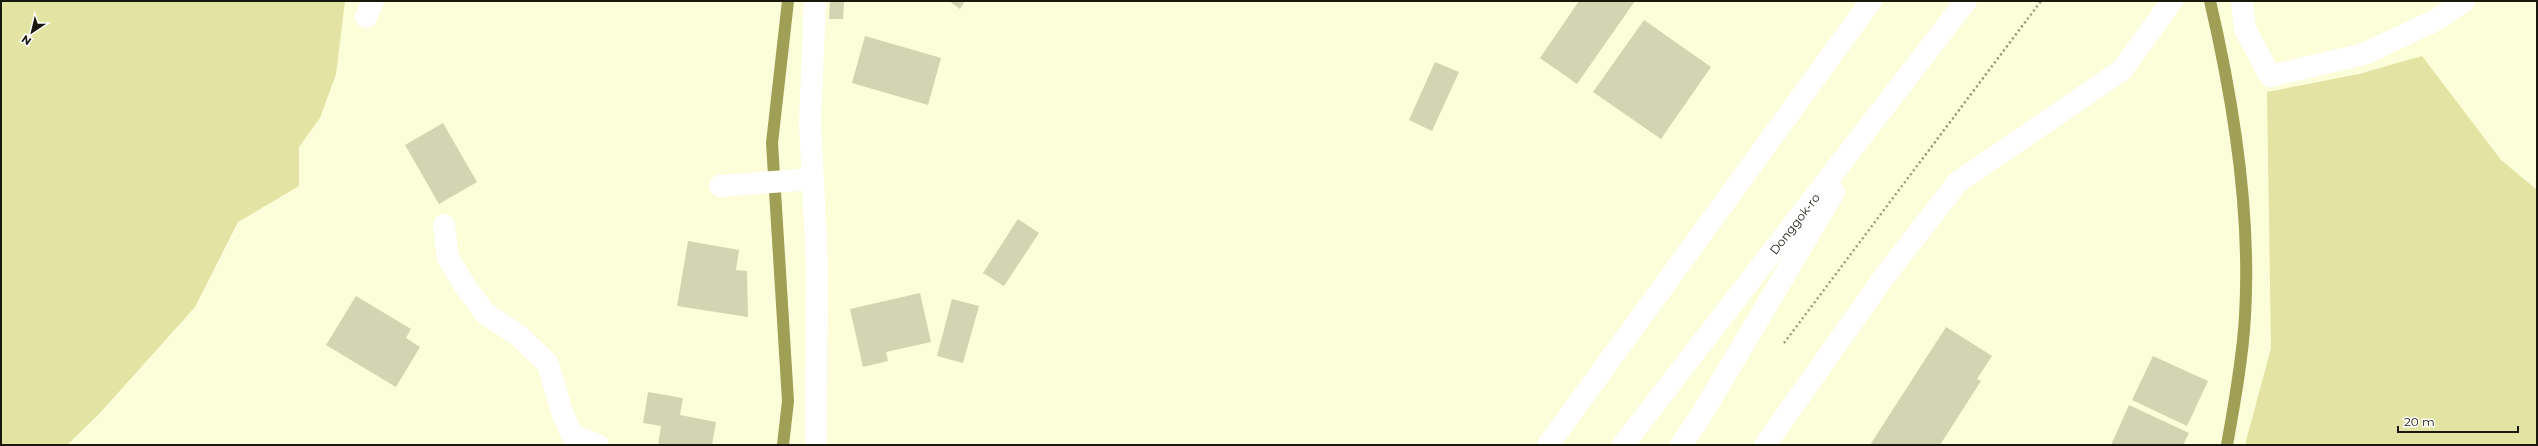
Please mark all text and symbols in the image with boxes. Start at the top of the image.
north arrow [12,12,52,52]
text: N [19,32,34,48]
street label: Donggok-ro [1766,190,1823,257]
scale bar [2398,408,2518,434]
text: 20 m [2404,414,2435,429]

